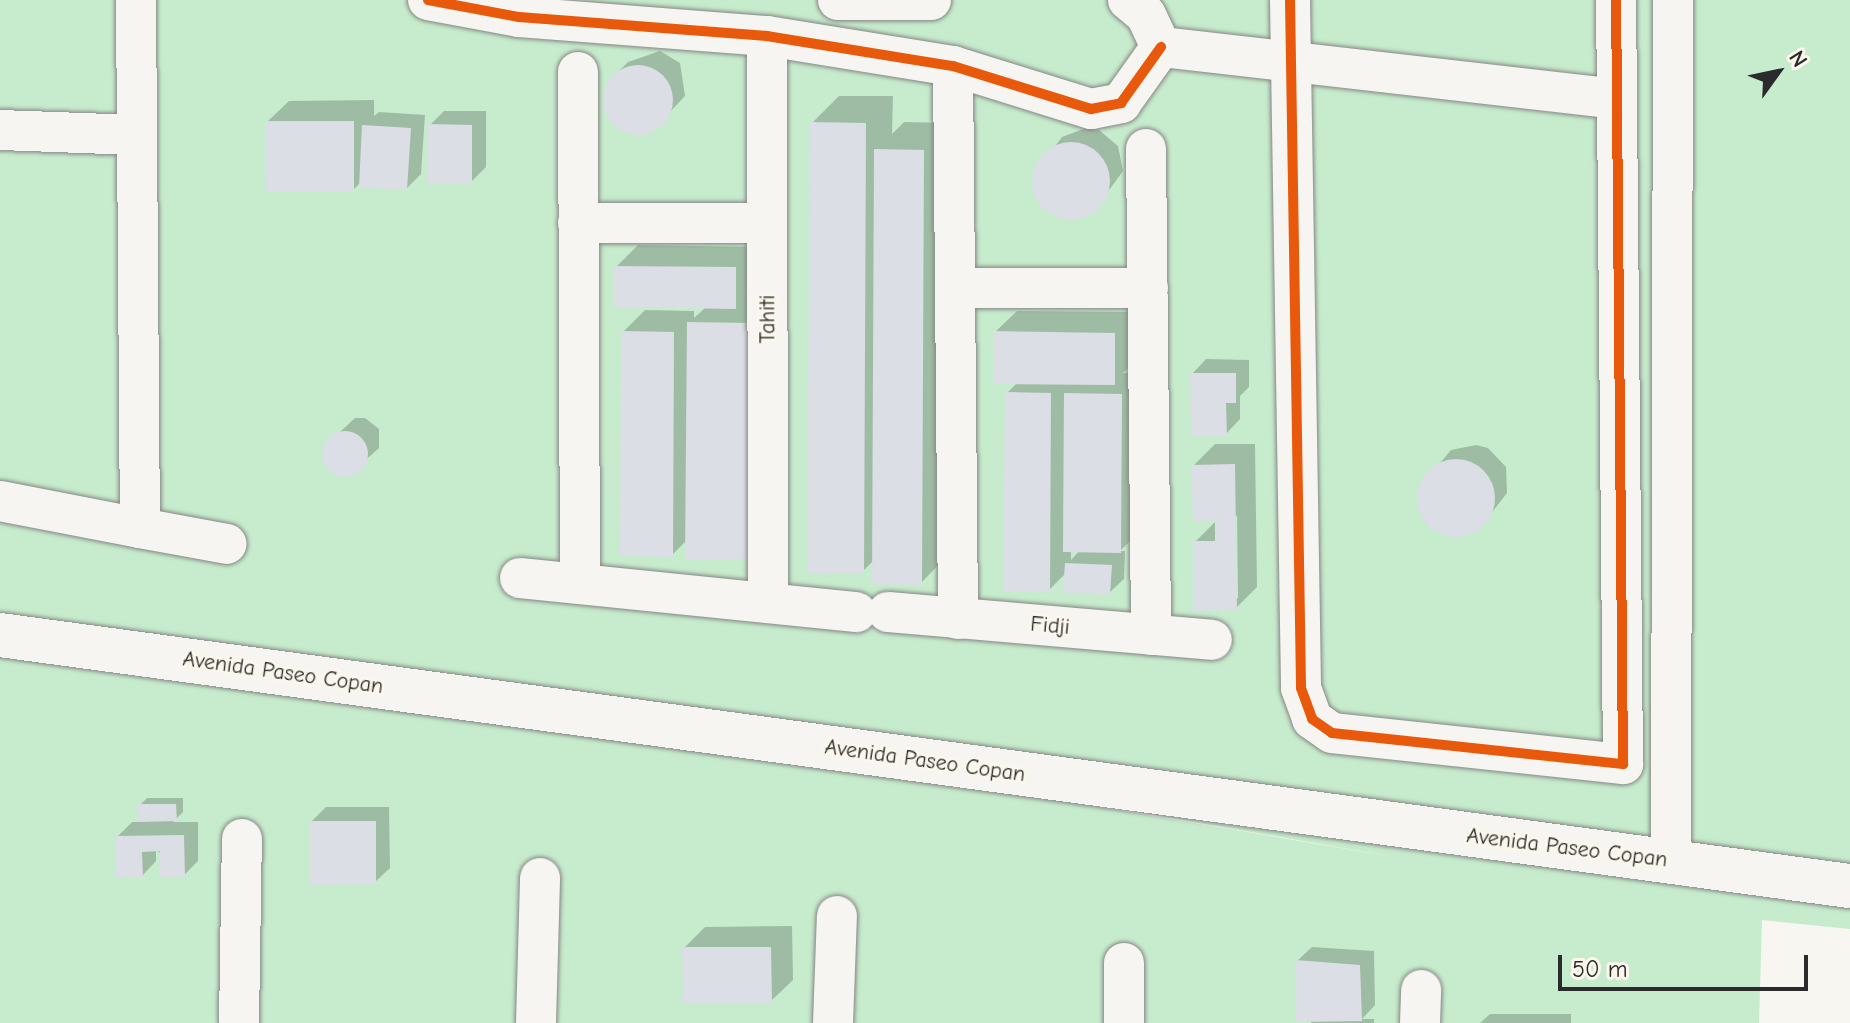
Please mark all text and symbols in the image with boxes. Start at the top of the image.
north arrow [1738,32,1818,112]
text: N [1783,46,1813,72]
street label: Tahiti [755,295,781,343]
street label: Fidji [1029,611,1071,641]
street label: Avenida Paseo Copan [181,646,385,700]
street label: Avenida Paseo Copan [823,734,1027,788]
street label: Avenida Paseo Copan [1465,823,1669,873]
scale bar [1562,939,1812,989]
text: 50 m [1572,955,1628,983]

